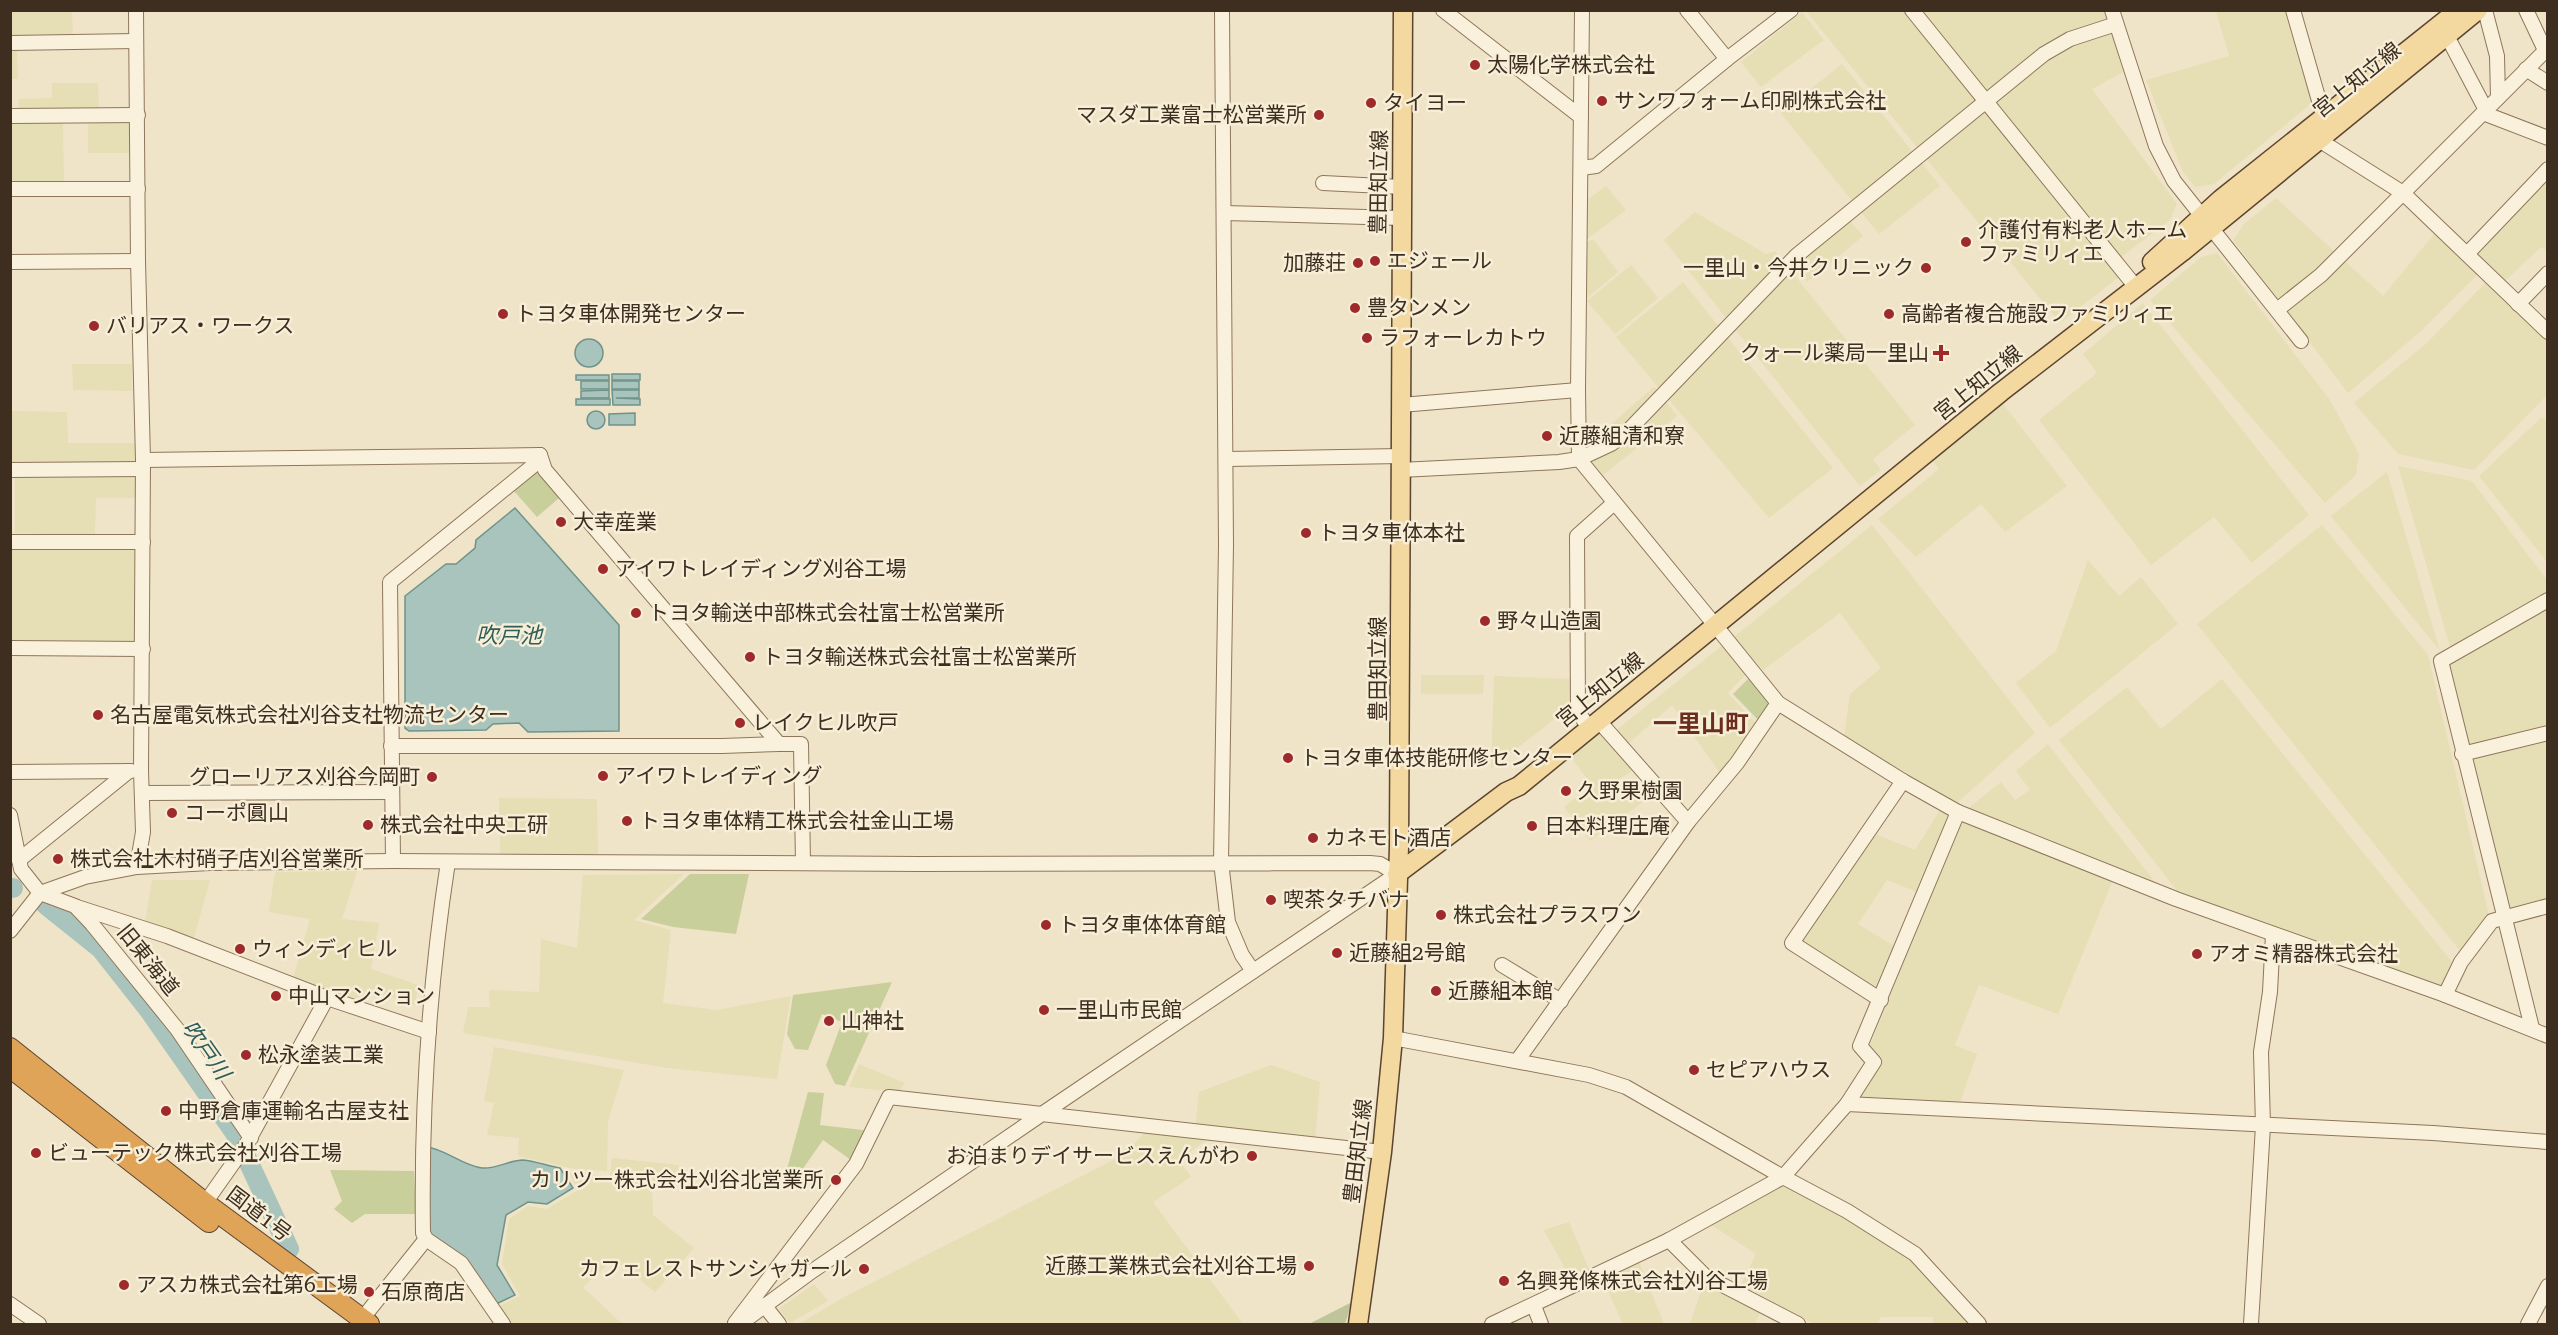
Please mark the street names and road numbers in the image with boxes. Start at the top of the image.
street label: 宮上知立線 [2309,38,2405,122]
street label: 豊田知立線 [1366,129,1392,235]
street label: 宮上知立線 [1930,341,2026,425]
street label: 豊田知立線 [1366,617,1390,722]
street label: 宮上知立線 [1552,648,1648,732]
street label: 旧東海道 [112,920,184,1000]
street label: 豊田知立線 [1340,1097,1376,1205]
street label: 国道1号 [222,1182,296,1246]

